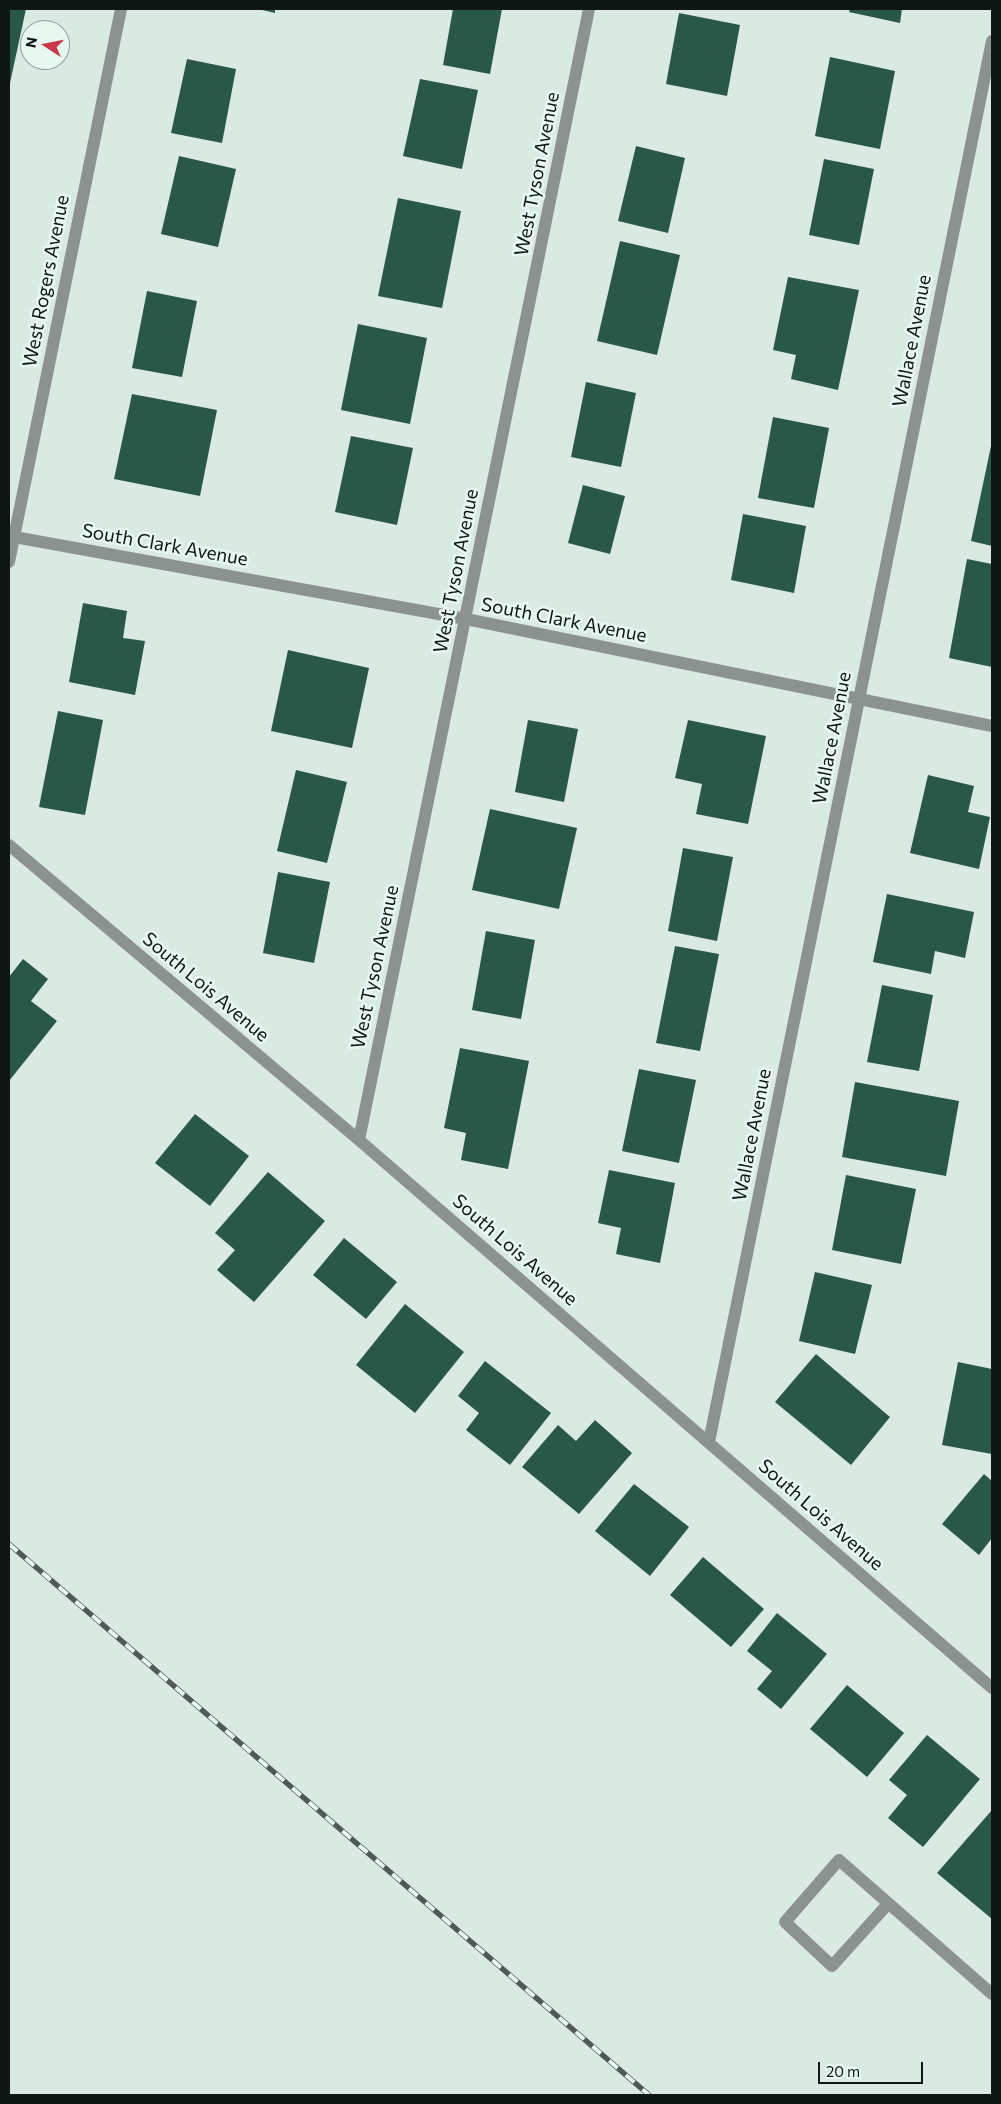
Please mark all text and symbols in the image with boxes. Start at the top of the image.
north arrow [20,20,70,70]
text: N [21,35,40,49]
street label: West Tyson Avenue [510,90,564,258]
street label: West Rogers Avenue [18,193,74,369]
street label: Wallace Avenue [888,273,936,409]
street label: West Tyson Avenue [429,487,483,655]
street label: South Clark Avenue [80,519,250,571]
street label: South Clark Avenue [479,593,649,647]
street label: Wallace Avenue [808,670,856,806]
street label: West Tyson Avenue [347,883,403,1051]
street label: South Lois Avenue [138,927,274,1047]
street label: Wallace Avenue [728,1067,776,1203]
street label: South Lois Avenue [448,1190,582,1310]
street label: South Lois Avenue [754,1455,888,1575]
scale bar [821,2052,926,2084]
text: 20 m [826,2062,860,2080]

